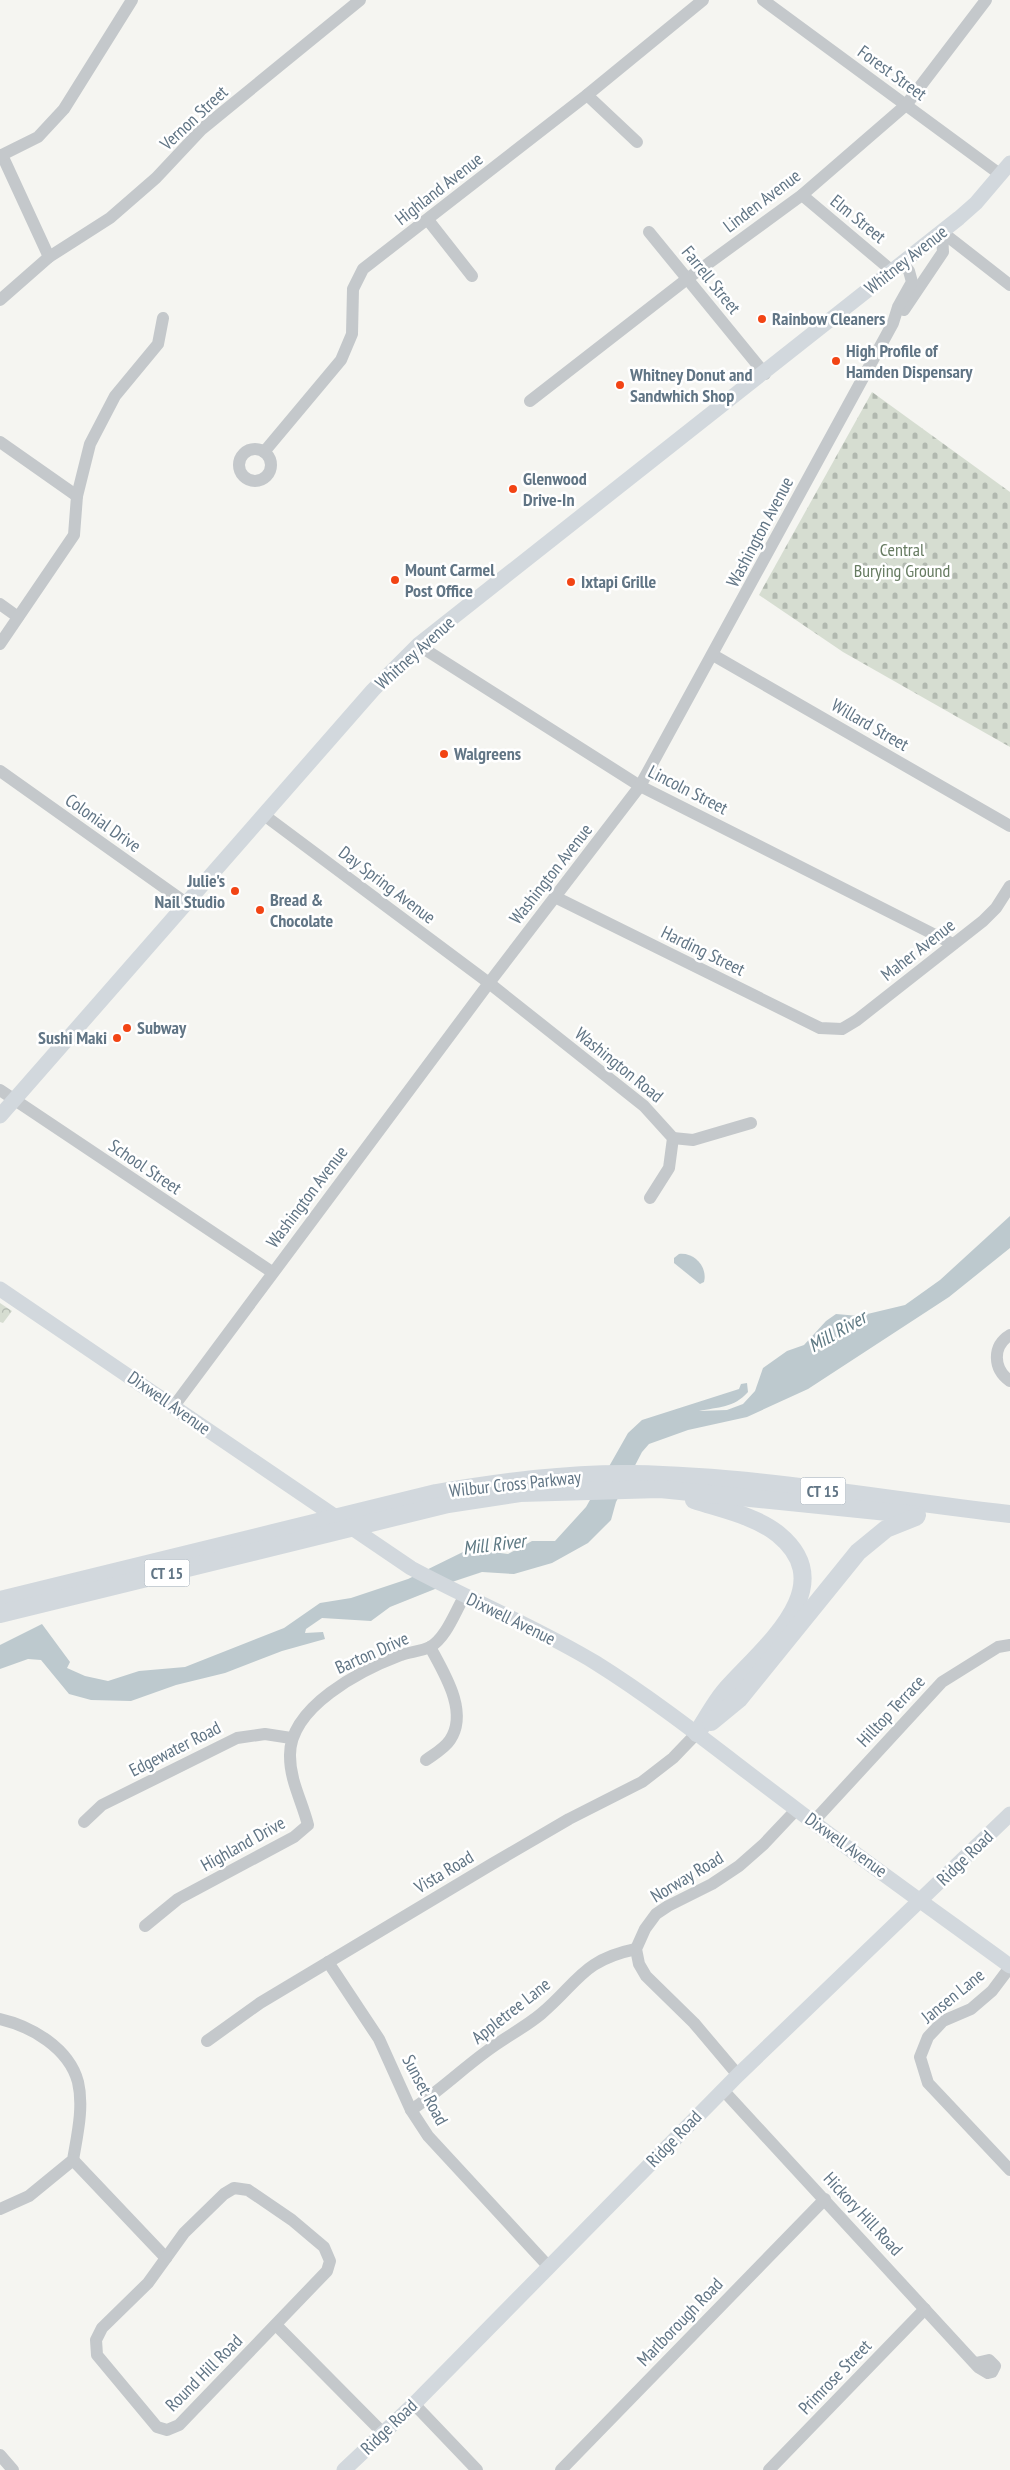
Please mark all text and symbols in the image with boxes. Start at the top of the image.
street label: Forest Street [853,40,931,105]
street label: Vernon Street [154,80,232,156]
street label: Highland Avenue [390,147,487,230]
street label: Linden Avenue [718,164,805,237]
street label: Elm Street [826,189,891,248]
street label: Whitney Avenue [860,220,952,299]
street label: Farrell Street [677,241,746,319]
place label: Rainbow Cleaners [772,307,885,330]
marker: Rainbow Cleaners [756,313,768,325]
place label: High Profile of Hamden Dispensary [846,339,973,383]
marker: High Profile of Hamden Dispensary [830,355,842,367]
place label: Whitney Donut and Sandwhich Shop [629,363,752,407]
marker: Whitney Donut and Sandwhich Shop [614,379,626,391]
place label: Glenwood Drive-In [523,467,587,511]
street label: Washington Avenue [721,473,798,591]
marker: Glenwood Drive-In [507,483,519,495]
park label: Central Burying Ground [854,538,950,582]
place label: Mount Carmel Post Office [405,558,495,602]
place label: Ixtapi Grille [581,570,657,593]
marker: Mount Carmel Post Office [389,574,401,586]
marker: Ixtapi Grille [565,576,577,588]
street label: Whitney Avenue [370,611,459,694]
street label: Willard Street [828,693,913,756]
place label: Walgreens [453,742,521,765]
marker: Walgreens [438,748,450,760]
street label: Lincoln Street [645,760,732,819]
street label: Colonial Drive [61,788,146,857]
street label: Washington Avenue [504,819,597,929]
street label: Day Spring Avenue [334,841,440,929]
place label: Julie's Nail Studio [154,869,225,913]
marker: Julie's Nail Studio [229,885,241,897]
place label: Bread & Chocolate [270,888,333,932]
marker: Bread & Chocolate [254,904,266,916]
street label: Maher Avenue [876,914,959,986]
street label: Harding Street [658,920,749,981]
place label: Subway [137,1016,187,1039]
marker: Subway [121,1022,133,1034]
street label: Washington Road [570,1022,668,1107]
place label: Sushi Maki [38,1026,107,1049]
marker: Sushi Maki [111,1032,123,1044]
street label: School Street [105,1134,186,1199]
street label: Washington Avenue [261,1141,352,1252]
water label: Mill River [804,1304,873,1357]
street label: Dixwell Avenue [123,1366,215,1440]
street label: Wilbur Cross Parkway [448,1465,582,1502]
road number: CT 15 [800,1478,846,1504]
water label: Mill River [461,1528,529,1560]
road number: CT 15 [144,1560,190,1586]
street label: Dixwell Avenue [463,1587,559,1650]
street label: Barton Drive [331,1626,412,1679]
street label: Hilltop Terrace [852,1670,930,1751]
street label: Edgewater Road [125,1716,225,1782]
street label: Dixwell Avenue [801,1807,892,1882]
street label: Highland Drive [197,1811,289,1876]
street label: Ridge Road [931,1825,998,1890]
street label: Vista Road [409,1845,478,1899]
street label: Norway Road [646,1846,727,1907]
street label: Jansen Lane [916,1963,989,2029]
street label: Appletree Lane [467,1973,555,2049]
street label: Sunset Road [397,2051,454,2129]
street label: Ridge Road [641,2105,706,2172]
street label: Hickory Hill Road [819,2167,908,2260]
street label: Marlborough Road [632,2273,728,2371]
street label: Round Hill Road [160,2329,247,2416]
street label: Primrose Street [793,2334,876,2419]
street label: Ridge Road [355,2394,422,2459]

